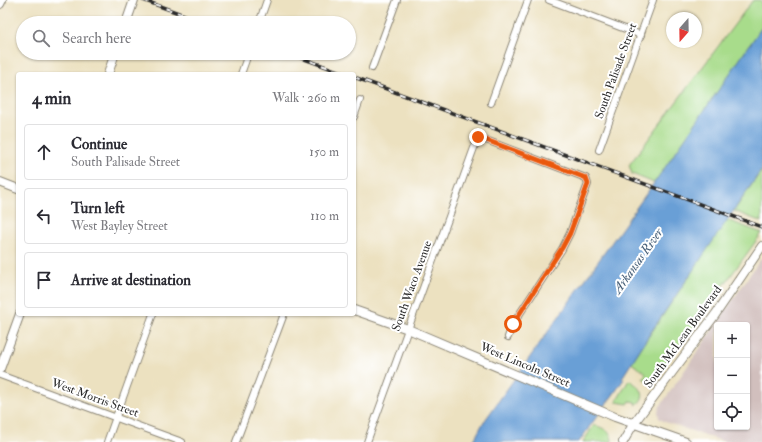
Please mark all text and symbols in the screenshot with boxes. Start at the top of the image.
north arrow [666,12,702,48]
search box [16,16,356,60]
street label: South Palisade Street [592,21,640,121]
icon: search [30,27,52,49]
text: Search here [62,29,131,48]
text: 4 min [32,88,71,109]
text: Walk · 260 m [272,90,340,106]
route end [469,128,487,146]
text: Continue [71,135,127,154]
icon: ahead [33,141,55,163]
text: 150 m [309,144,339,160]
text: South Palisade Street [71,154,180,170]
text: Turn left [71,199,125,218]
icon: left [33,205,55,227]
text: 110 m [310,208,339,224]
text: West Bayley Street [71,218,168,234]
water label: Arkansas River [608,224,667,299]
street label: South Waco Avenue [389,239,435,333]
icon: arrive [33,269,55,291]
text: Arrive at destination [71,271,191,290]
street label: South McLean Boulevard [641,283,725,391]
route start [504,315,522,333]
map controls [714,322,750,430]
button: + [714,322,750,358]
street label: West Lincoln Street [477,339,572,391]
button: − [714,358,750,394]
street label: West Morris Street [48,375,141,421]
button: locate [714,394,750,430]

